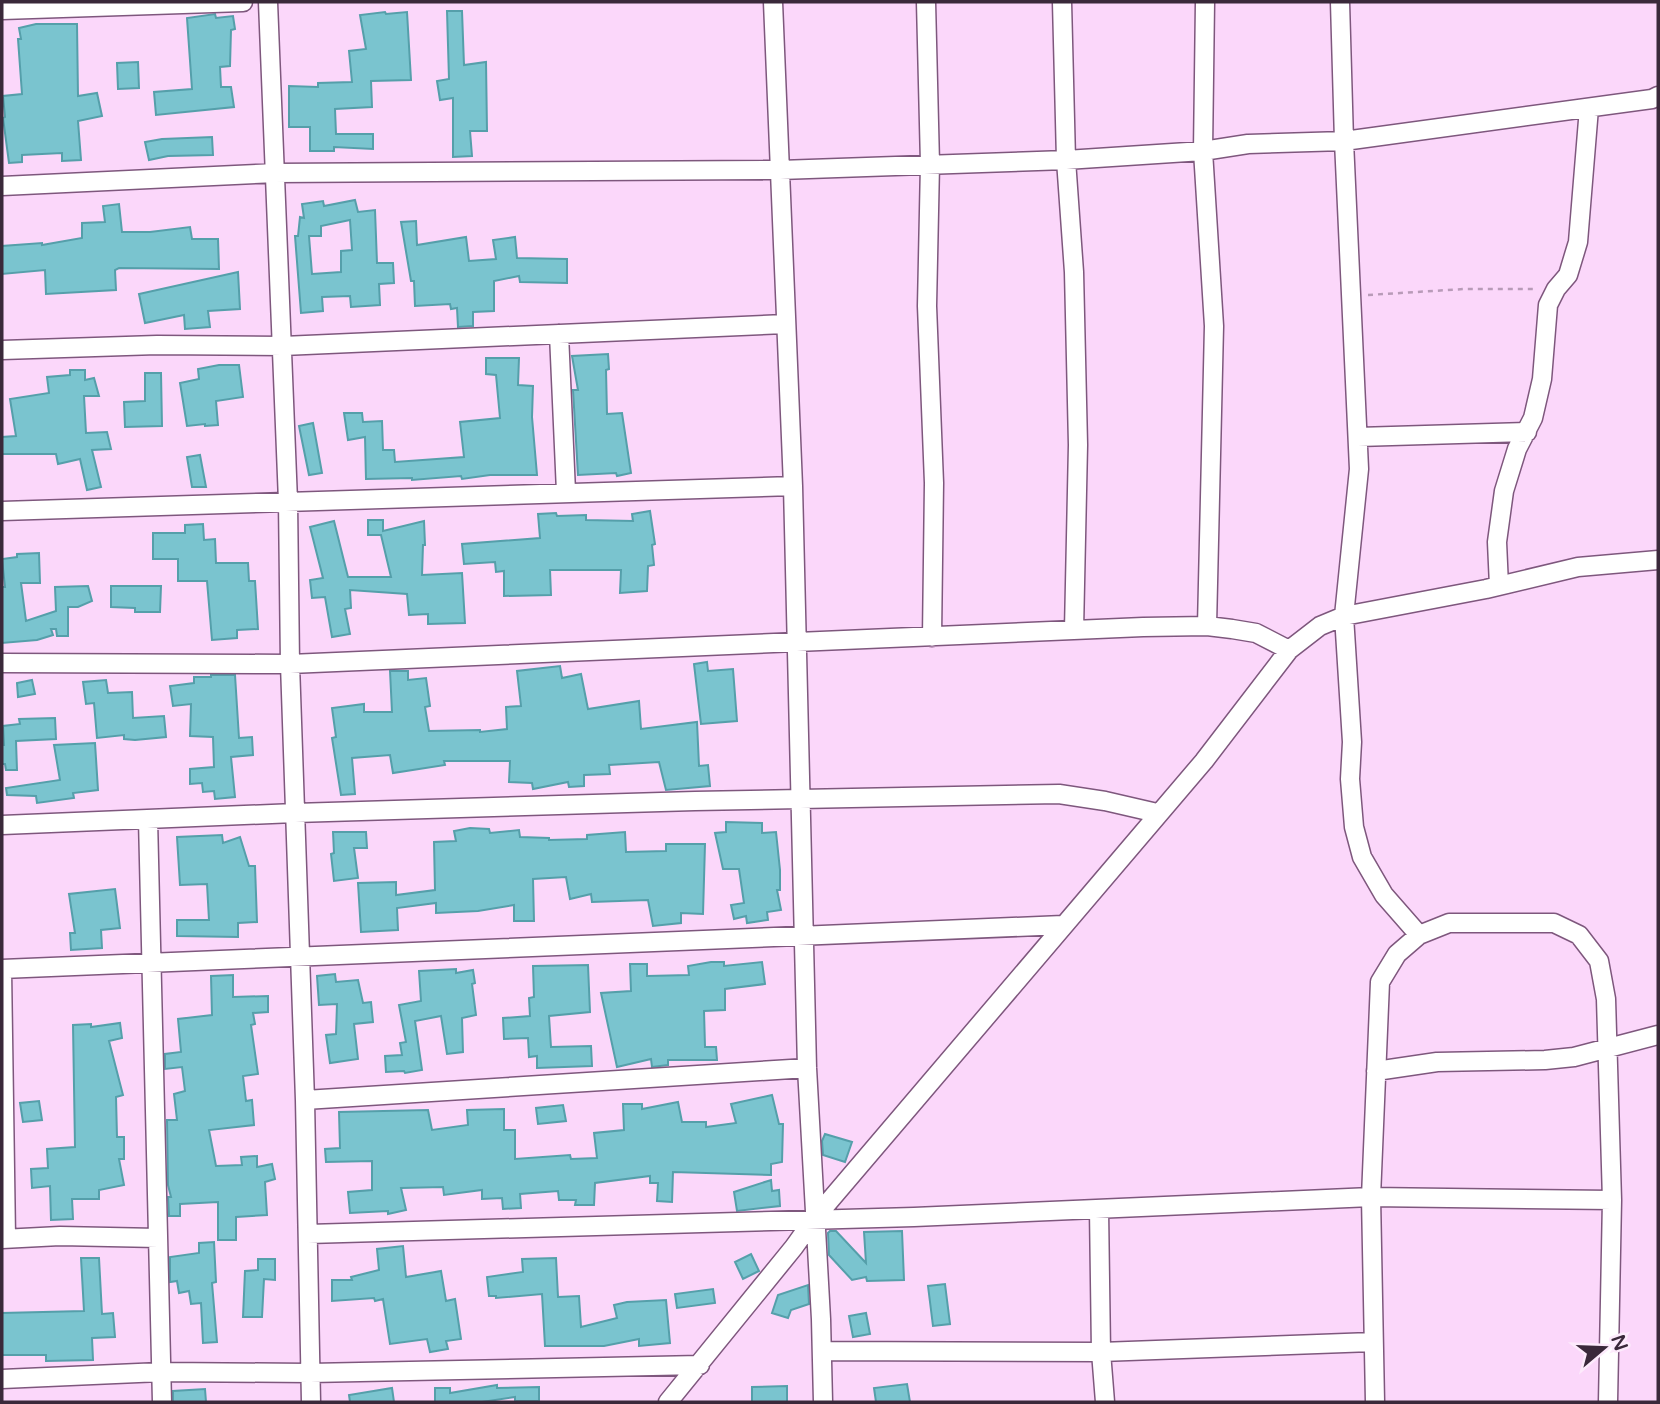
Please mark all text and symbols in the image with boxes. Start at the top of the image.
north arrow [1569,1313,1639,1383]
text: N [1606,1332,1632,1354]

